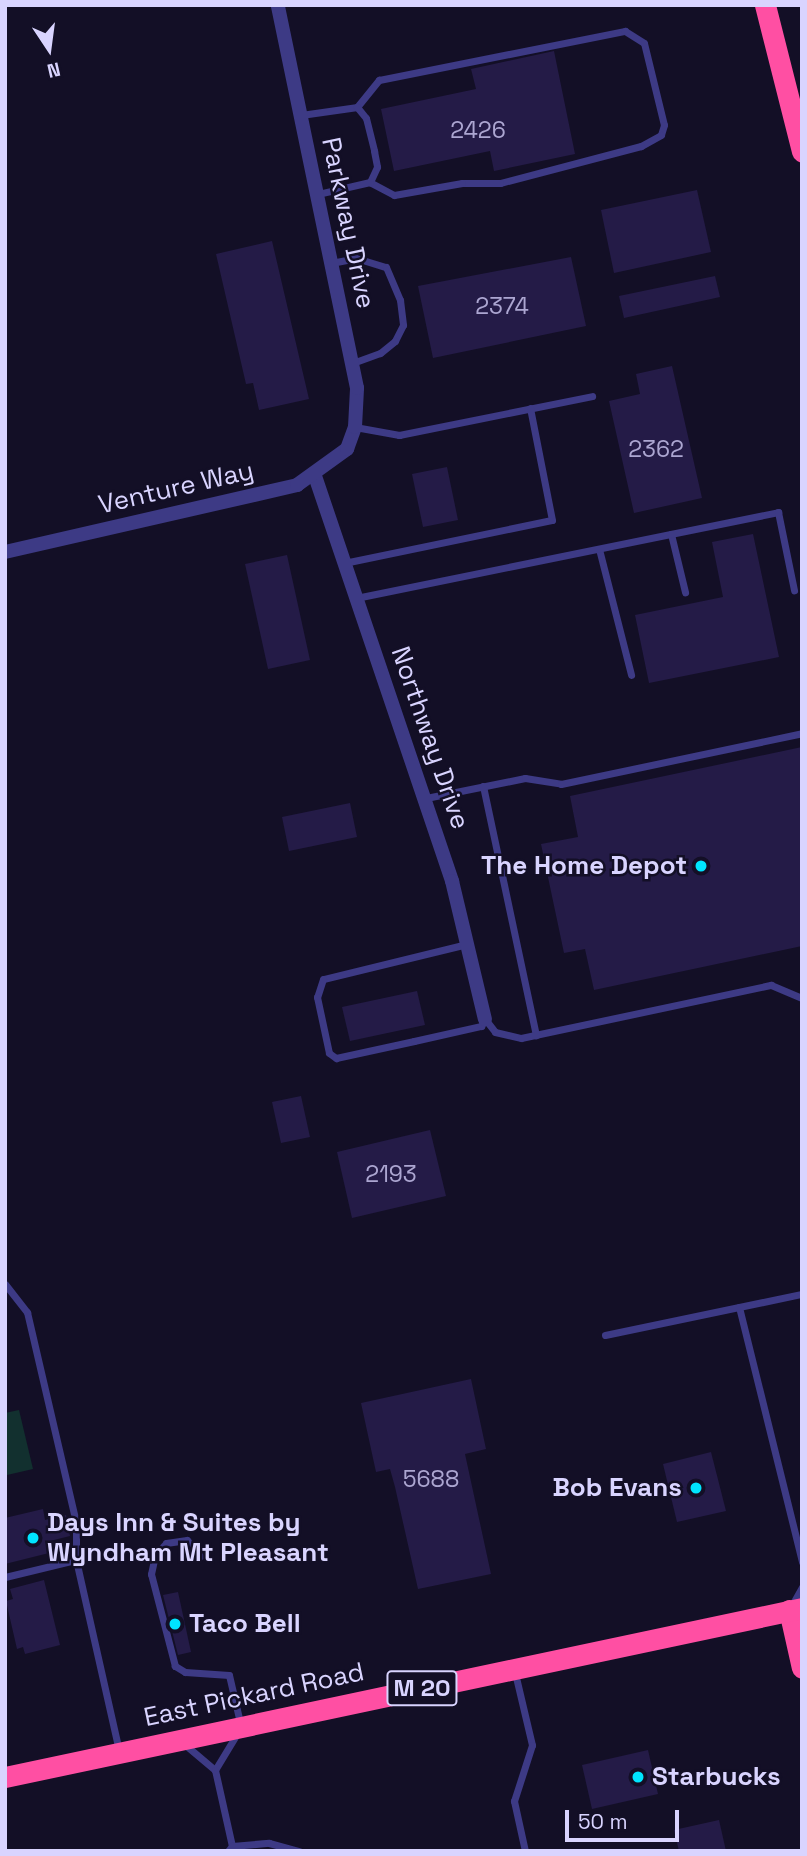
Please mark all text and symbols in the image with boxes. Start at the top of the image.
north arrow [14,14,84,84]
text: N [45,56,63,84]
house number: 2426 [450,116,506,144]
street label: Parkway Drive [315,135,381,311]
house number: 2374 [475,292,529,320]
house number: 2362 [628,435,684,463]
street label: Venture Way [95,455,257,521]
street label: Northway Drive [384,643,476,833]
place label: The Home Depot [481,850,687,882]
marker: The Home Depot [693,858,709,874]
house number: 2193 [365,1160,417,1188]
house number: 5688 [403,1465,459,1493]
place label: Bob Evans [553,1472,682,1504]
marker: Bob Evans [688,1480,704,1496]
place label: Days Inn & Suites by Wyndham Mt Pleasant [47,1507,329,1568]
marker: Days Inn & Suites by Wyndham Mt Pleasant [25,1530,41,1546]
place label: Taco Bell [189,1608,301,1640]
marker: Taco Bell [167,1616,183,1632]
street label: East Pickard Road [141,1656,367,1734]
road number: M 20 [385,1668,459,1708]
place label: Starbucks [652,1761,781,1793]
marker: Starbucks [630,1769,646,1785]
scale bar [569,1797,683,1841]
text: 50 m [578,1808,628,1835]

